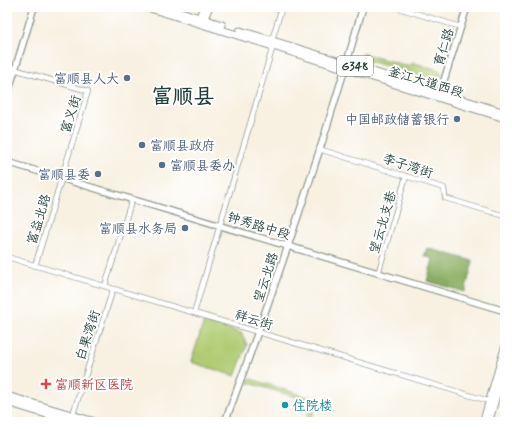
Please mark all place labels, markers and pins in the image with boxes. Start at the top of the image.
place label: 富顺县人大 [54,71,119,88]
marker: 富顺县人大 [122,73,132,83]
place label: 中国邮政储蓄银行 [345,112,449,129]
marker: 中国邮政储蓄银行 [452,114,462,124]
place label: 富顺县政府 [150,138,215,155]
marker: 富顺县政府 [137,140,147,150]
place label: 富顺县委办 [170,158,235,175]
marker: 富顺县委办 [157,160,167,170]
place label: 富顺县委 [38,167,90,184]
marker: 富顺县委 [93,169,103,179]
place label: 富顺县水务局 [99,221,177,238]
marker: 富顺县水务局 [180,223,190,233]
place label: 富顺新区医院 [55,377,133,394]
marker: 富顺新区医院 [40,378,52,390]
place label: 住院楼 [293,398,332,415]
marker: 住院楼 [280,400,290,410]

